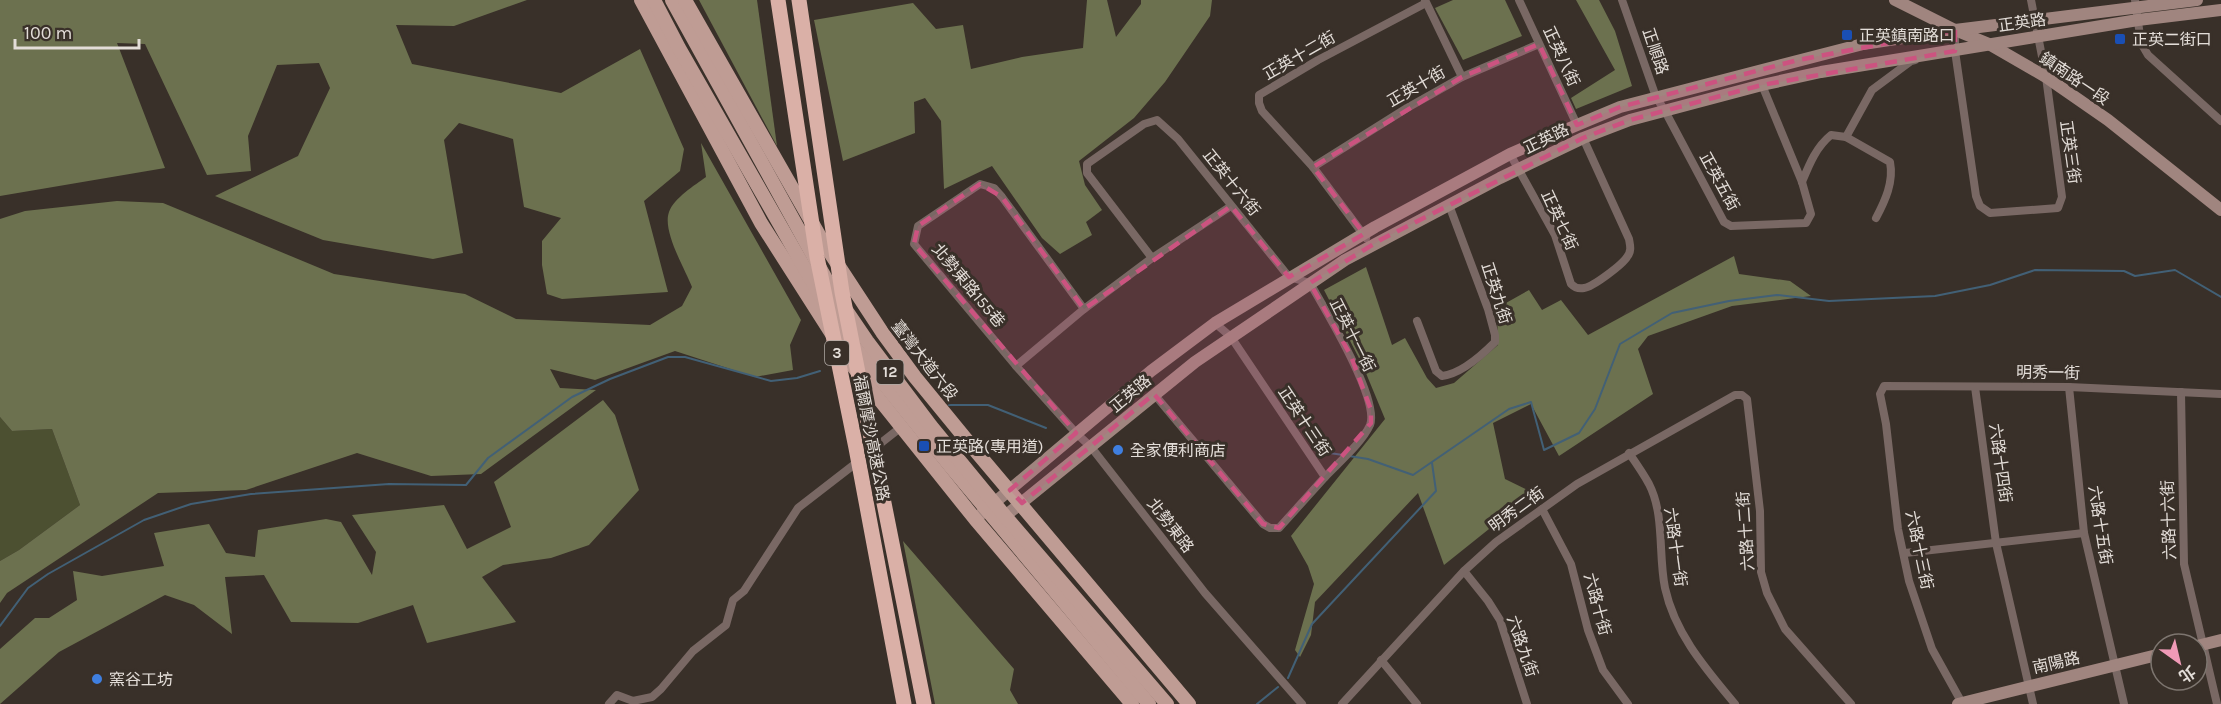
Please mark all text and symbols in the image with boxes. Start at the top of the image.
street label: 正英路 [1997,10,2047,35]
scale bar [15,12,140,50]
text: 100 m [24,22,72,44]
street label: 正英八街 [1539,23,1584,89]
street label: 正順路 [1639,25,1672,77]
place label: 正英鎮南路口 [1859,26,1955,45]
street label: 正英十二街 [1260,27,1339,84]
marker: 正英鎮南路口 [1840,28,1854,42]
place label: 正英二街口 [2132,30,2212,49]
marker: 正英二街口 [2113,32,2127,46]
street label: 鎮南路一段 [2036,48,2113,109]
street label: 正英十街 [1384,62,1449,111]
street label: 正英路 [1520,119,1572,158]
street label: 正英三街 [2057,119,2084,185]
street label: 正英十六街 [1199,145,1264,219]
street label: 正英五街 [1696,149,1743,214]
street label: 正英七街 [1537,187,1582,253]
street label: 北勢東路155巷 [928,240,1009,331]
street label: 正英九街 [1478,260,1515,327]
street label: 正英十一街 [1326,295,1379,375]
street label: 臺灣大道六段 [888,317,962,404]
road number: 3 [825,341,849,365]
road number: 12 [876,360,904,384]
street label: 明秀一街 [2016,362,2080,383]
street label: 正英路 [1106,371,1155,416]
street label: 福爾摩沙高速公路 [850,373,893,503]
street label: 正英十三街 [1274,383,1335,460]
street label: 六路十四街 [1986,422,2015,504]
place label: 正英路(專用道) [936,437,1043,456]
marker: 正英路(專用道) [917,439,931,453]
place label: 全家便利商店 [1130,441,1226,460]
marker: 全家便利商店 [1111,443,1125,457]
street label: 六路十六街 [2158,480,2179,560]
street label: 明秀二街 [1485,483,1548,536]
street label: 六路十五街 [2085,484,2116,566]
street label: 六路十二街 [1733,490,1758,572]
street label: 北勢東路 [1143,494,1198,556]
street label: 六路十一街 [1661,506,1690,588]
street label: 六路十三街 [1902,509,1937,591]
street label: 六路十街 [1580,571,1615,638]
street label: 六路九街 [1503,613,1542,680]
north arrow [2149,632,2209,692]
street label: 南陽路 [2031,648,2082,677]
text: 北 [2175,662,2199,686]
place label: 窯谷工坊 [109,670,173,689]
marker: 窯谷工坊 [90,672,104,686]

